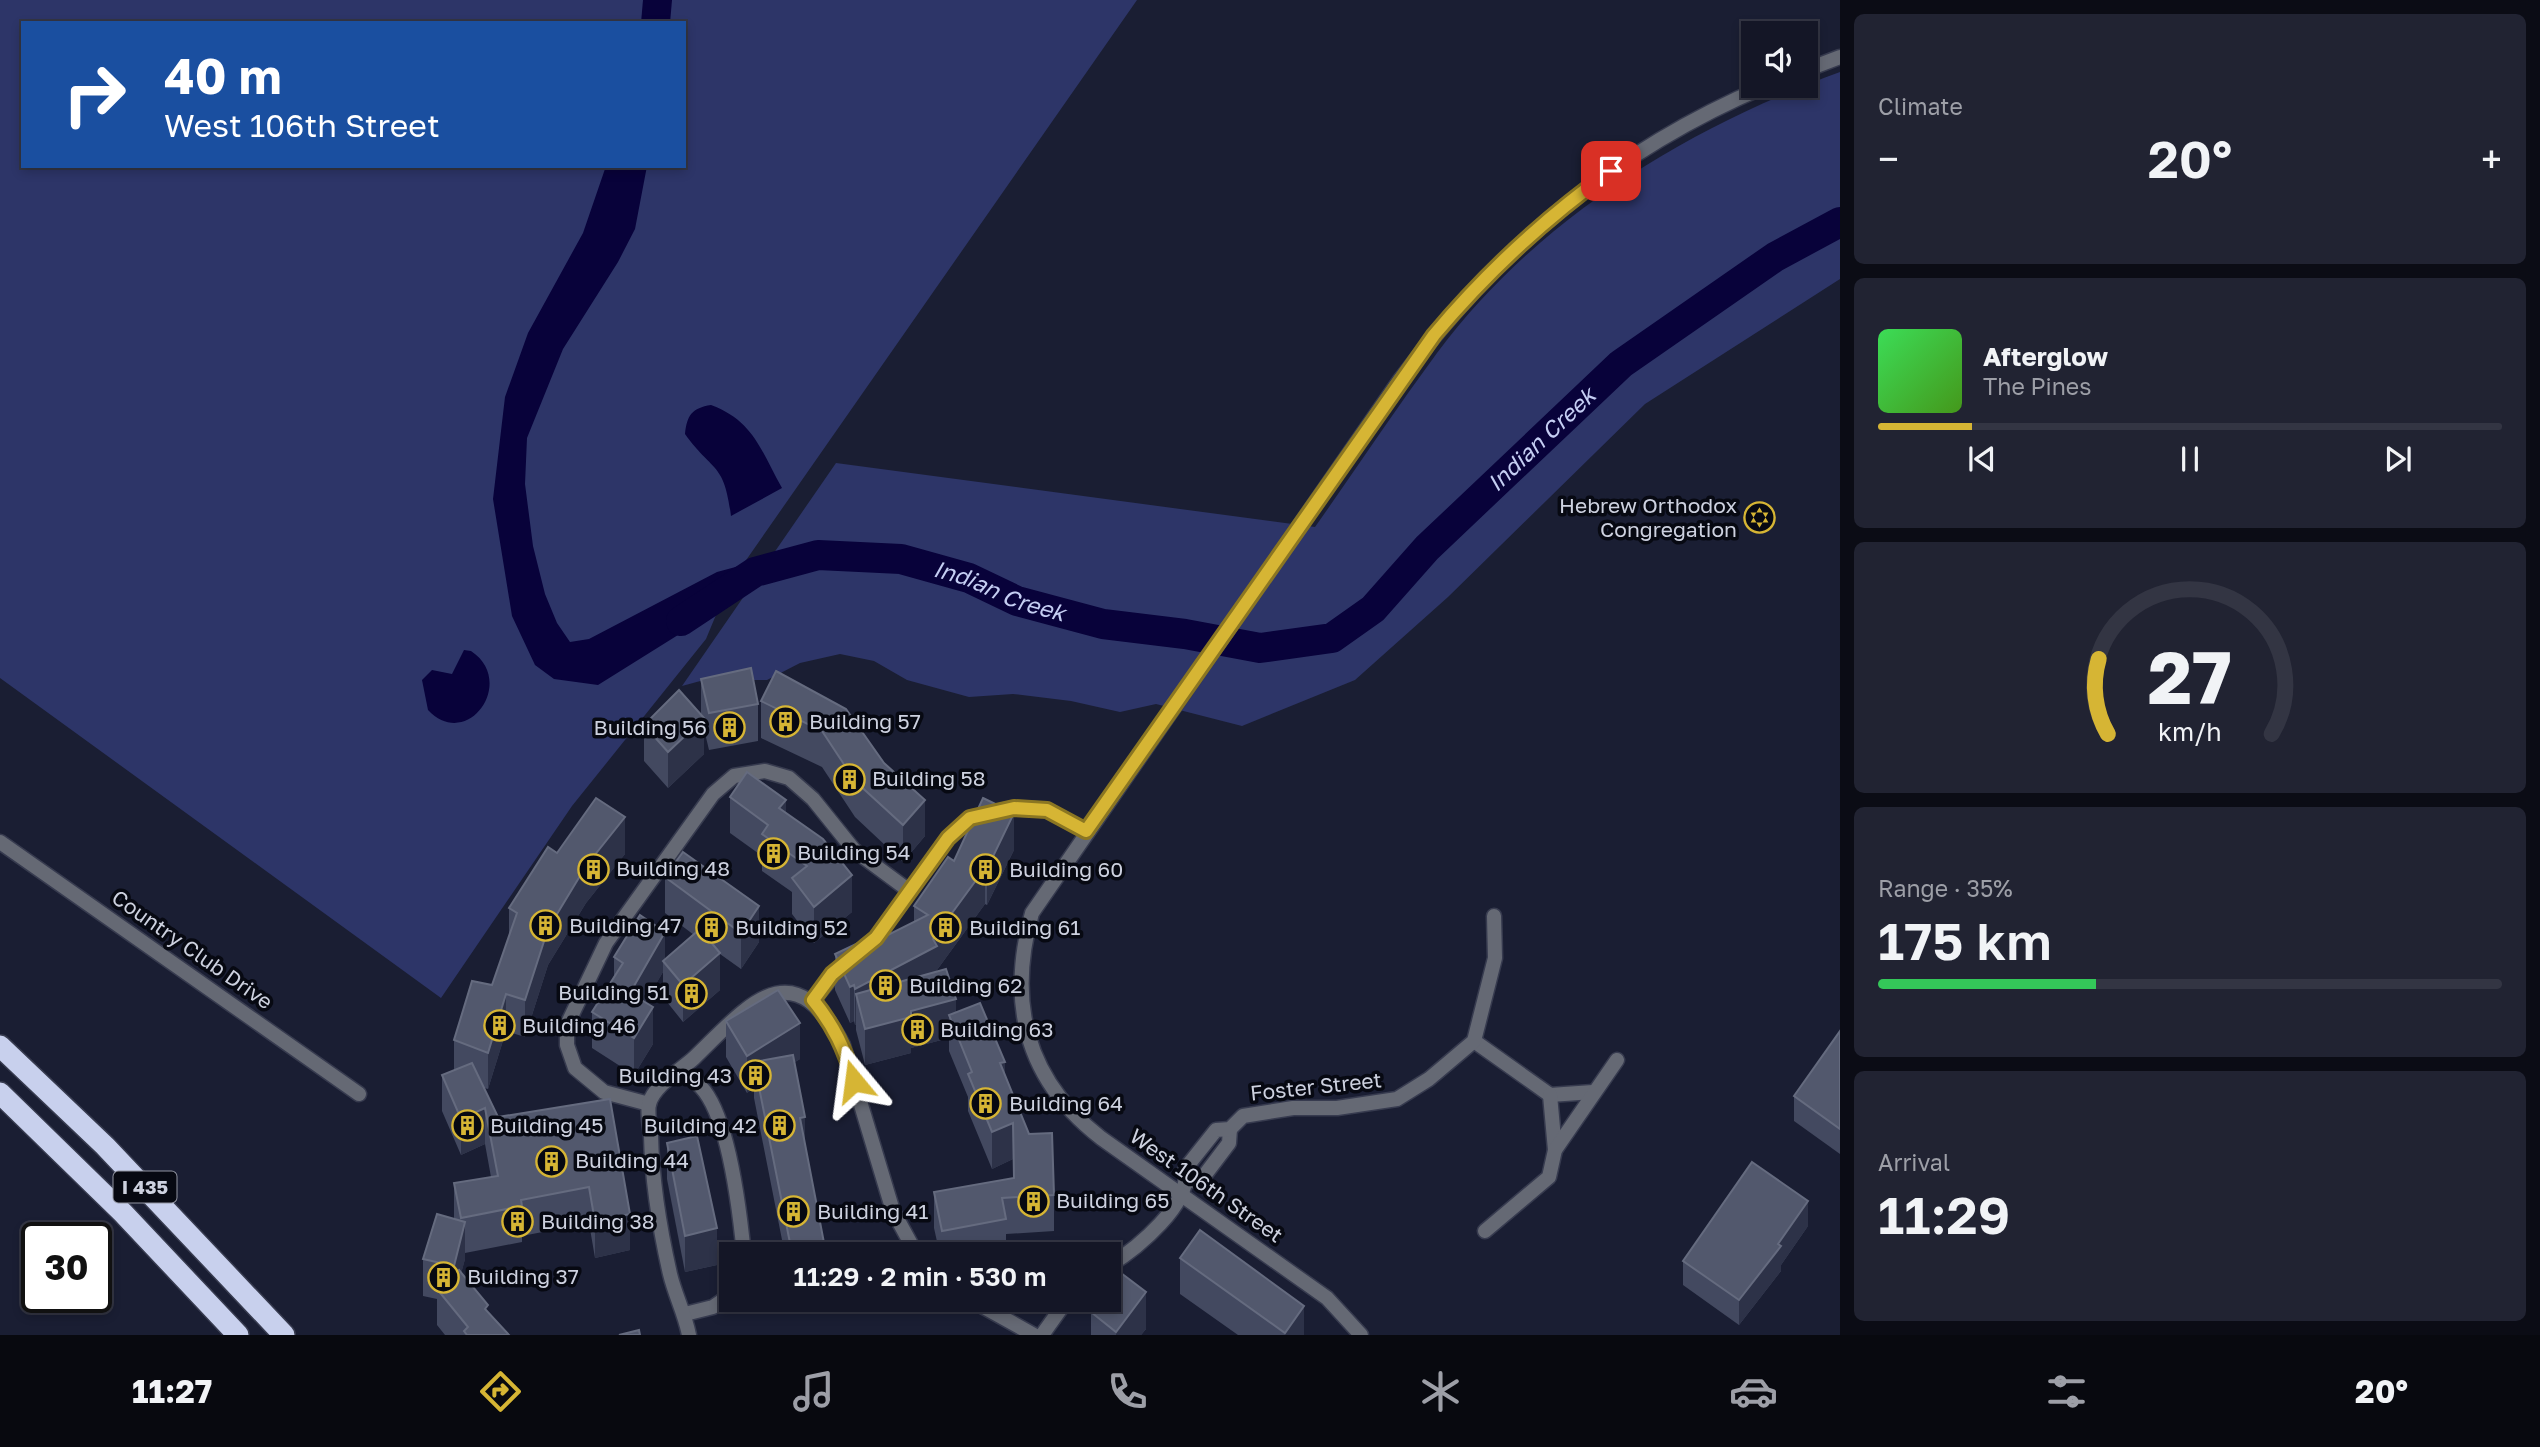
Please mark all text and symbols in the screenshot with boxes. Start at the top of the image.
map controls [1741,21,1818,98]
button: sound [1741,21,1818,98]
text: 40 m [164,46,282,105]
icon: right [49,49,140,140]
text: Climate [1878,92,1963,120]
text: West 106th Street [164,106,440,144]
text: 20° [2148,127,2232,189]
text: − [1878,136,1899,181]
text: + [2481,136,2502,181]
pin [1581,141,1641,201]
icon: arrive [1592,152,1630,190]
text: Afterglow [1983,341,2108,372]
text: The Pines [1983,372,2091,400]
water label: Indian Creek [1481,379,1602,497]
icon: previous [1963,440,2001,478]
icon: pause [2171,440,2209,478]
icon: next [2379,440,2417,478]
place label: Hebrew Orthodox Congregation [1559,492,1737,542]
synagogue icon: Hebrew Orthodox Congregation [1743,501,1777,535]
water label: Indian Creek [931,554,1071,627]
text: 27 [2148,633,2232,720]
building icon: Building 57 [769,705,803,739]
place label: Building 57 [809,708,921,734]
building icon: Building 56 [713,711,747,745]
place label: Building 56 [594,714,707,740]
text: km/h [2158,715,2222,746]
building icon: Building 58 [832,762,866,796]
place label: Building 58 [872,765,986,791]
building icon: Building 54 [757,836,791,870]
place label: Building 54 [797,839,911,865]
building icon: Building 48 [576,852,610,886]
building icon: Building 60 [969,853,1003,887]
place label: Building 48 [616,855,730,881]
place label: Building 60 [1009,856,1123,882]
text: Range · 35% [1878,874,2013,902]
street label: Country Club Drive [107,884,278,1014]
building icon: Building 47 [529,909,563,943]
text: 175 km [1878,909,2052,971]
building icon: Building 52 [695,911,729,945]
building icon: Building 61 [929,911,963,945]
place label: Building 47 [569,912,681,938]
place label: Building 52 [735,914,848,940]
place label: Building 61 [969,914,1080,940]
building icon: Building 62 [869,969,903,1003]
place label: Building 62 [909,972,1022,998]
building icon: Building 51 [675,976,709,1010]
place label: Building 51 [558,979,669,1005]
building icon: Building 46 [482,1009,516,1043]
place label: Building 46 [522,1012,636,1038]
building icon: Building 63 [900,1013,934,1047]
place label: Building 63 [940,1016,1054,1042]
position arrow [817,1044,891,1118]
building icon: Building 43 [738,1059,772,1093]
place label: Building 43 [618,1062,732,1088]
street label: Foster Street [1249,1066,1383,1106]
building icon: Building 64 [969,1087,1003,1121]
place label: Building 64 [1009,1090,1123,1116]
building icon: Building 45 [450,1109,484,1143]
building icon: Building 42 [763,1109,797,1143]
place label: Building 45 [490,1112,604,1138]
place label: Building 42 [643,1112,757,1138]
street label: West 106th Street [1125,1123,1288,1248]
building icon: Building 44 [535,1144,569,1178]
place label: Building 44 [575,1147,689,1173]
text: Arrival [1878,1148,1950,1176]
road number: I 435 [114,1172,176,1203]
text: 11:29 [1878,1183,2010,1245]
building icon: Building 65 [1016,1184,1050,1218]
place label: Building 65 [1056,1187,1169,1213]
building icon: Building 41 [777,1195,811,1229]
place label: Building 41 [817,1198,929,1224]
building icon: Building 38 [501,1205,535,1239]
place label: Building 38 [541,1208,655,1234]
speed limit sign: 30 [21,1222,112,1313]
building icon: Building 37 [427,1260,461,1294]
text: 11:29 · 2 min · 530 m [794,1261,1046,1292]
place label: Building 37 [467,1263,579,1289]
icon: directions [476,1367,525,1416]
icon: music [789,1367,838,1416]
icon: phone [1103,1367,1152,1416]
icon: climate [1416,1367,1465,1416]
icon: car [1729,1367,1778,1416]
icon: filters [2042,1367,2091,1416]
text: 11:27 [132,1372,212,1410]
text: 20° [2355,1372,2408,1410]

